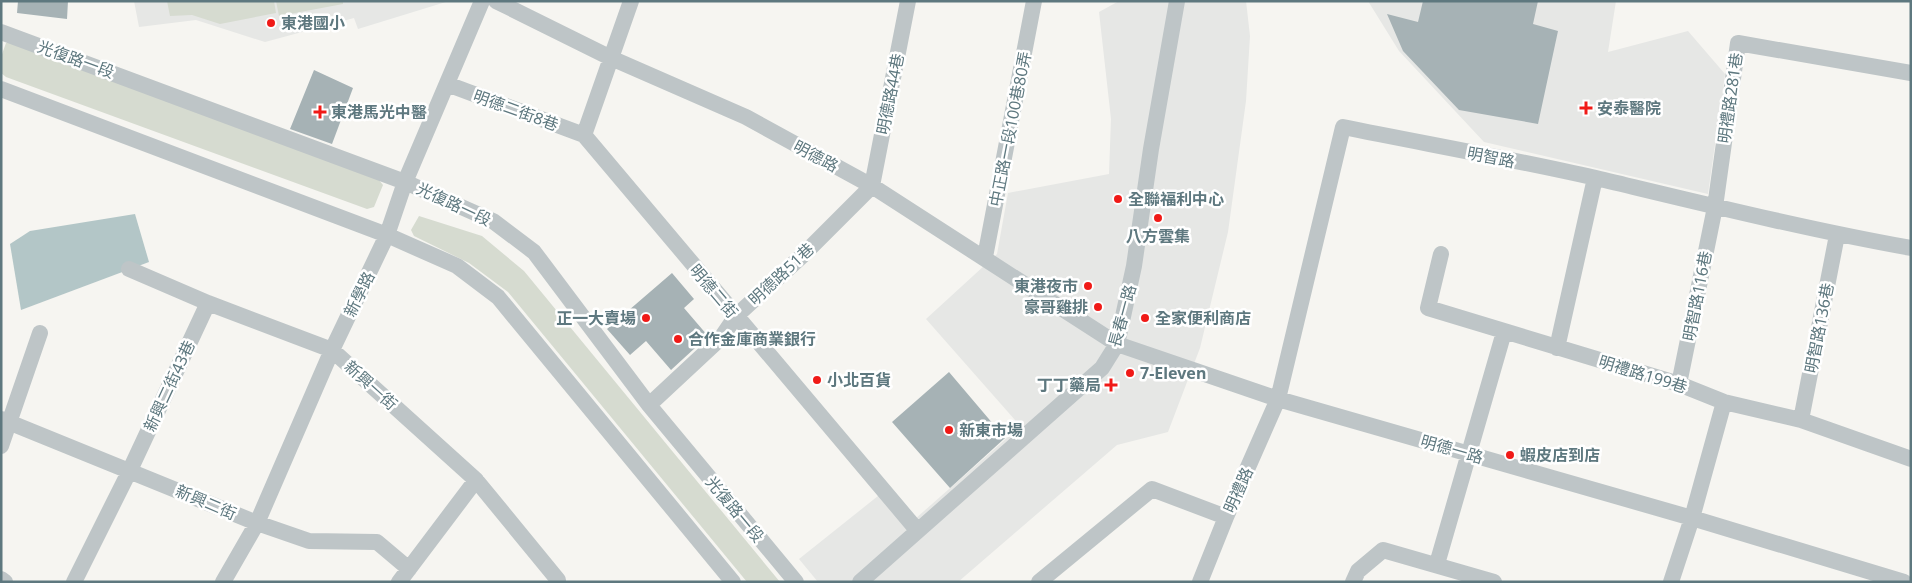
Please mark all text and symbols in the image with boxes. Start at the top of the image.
place label: 東港國小 [281,12,345,34]
marker: 東港國小 [265,17,277,29]
street label: 光復路一段 [35,35,117,83]
street label: 中正路一段100巷80弄 [984,49,1036,209]
street label: 明禮路281巷 [1713,51,1747,145]
street label: 明德路44巷 [871,52,909,136]
street label: 明德二街8巷 [470,84,562,136]
place label: 安泰醫院 [1597,97,1661,119]
place label: 東港馬光中醫 [331,101,427,123]
marker: 安泰醫院 [1579,101,1593,115]
marker: 東港馬光中醫 [313,105,327,119]
street label: 明德路 [790,135,842,177]
street label: 明智路 [1465,142,1517,172]
street label: 光復路一段 [413,177,495,231]
place label: 全聯福利中心 [1128,188,1224,210]
marker: 全聯福利中心 [1112,193,1124,205]
marker: 八方雲集 [1152,212,1164,224]
place label: 八方雲集 [1126,225,1190,247]
street label: 明德路51巷 [743,238,819,310]
street label: 明智路116巷 [1677,249,1717,343]
street label: 明德二街 [685,259,743,323]
street label: 新學路 [339,268,379,320]
place label: 東港夜市 [1014,275,1078,297]
marker: 東港夜市 [1082,280,1094,292]
street label: 明智路136巷 [1799,281,1839,375]
street label: 長春一路 [1103,282,1141,350]
place label: 豪哥雞排 [1024,296,1088,318]
marker: 豪哥雞排 [1092,301,1104,313]
place label: 正一大賣場 [556,307,636,329]
place label: 全家便利商店 [1155,307,1251,329]
marker: 正一大賣場 [640,312,652,324]
marker: 全家便利商店 [1139,312,1151,324]
place label: 合作金庫商業銀行 [688,328,816,350]
marker: 合作金庫商業銀行 [672,333,684,345]
street label: 新興二街43巷 [138,337,200,435]
street label: 明禮路199巷 [1596,350,1690,398]
street label: 新興一街 [340,355,402,415]
place label: 7-Eleven [1140,362,1206,384]
marker: 7-Eleven [1124,367,1136,379]
place label: 小北百貨 [827,369,891,391]
marker: 小北百貨 [811,374,823,386]
place label: 丁丁藥局 [1037,374,1101,396]
marker: 丁丁藥局 [1105,379,1117,391]
place label: 新東市場 [959,419,1023,441]
marker: 新東市場 [943,424,955,436]
street label: 明德一路 [1418,430,1486,468]
place label: 蝦皮店到店 [1520,444,1600,466]
marker: 蝦皮店到店 [1504,449,1516,461]
street label: 明禮路 [1218,464,1258,516]
street label: 光復路一段 [701,471,769,547]
street label: 新興二街 [172,479,240,525]

